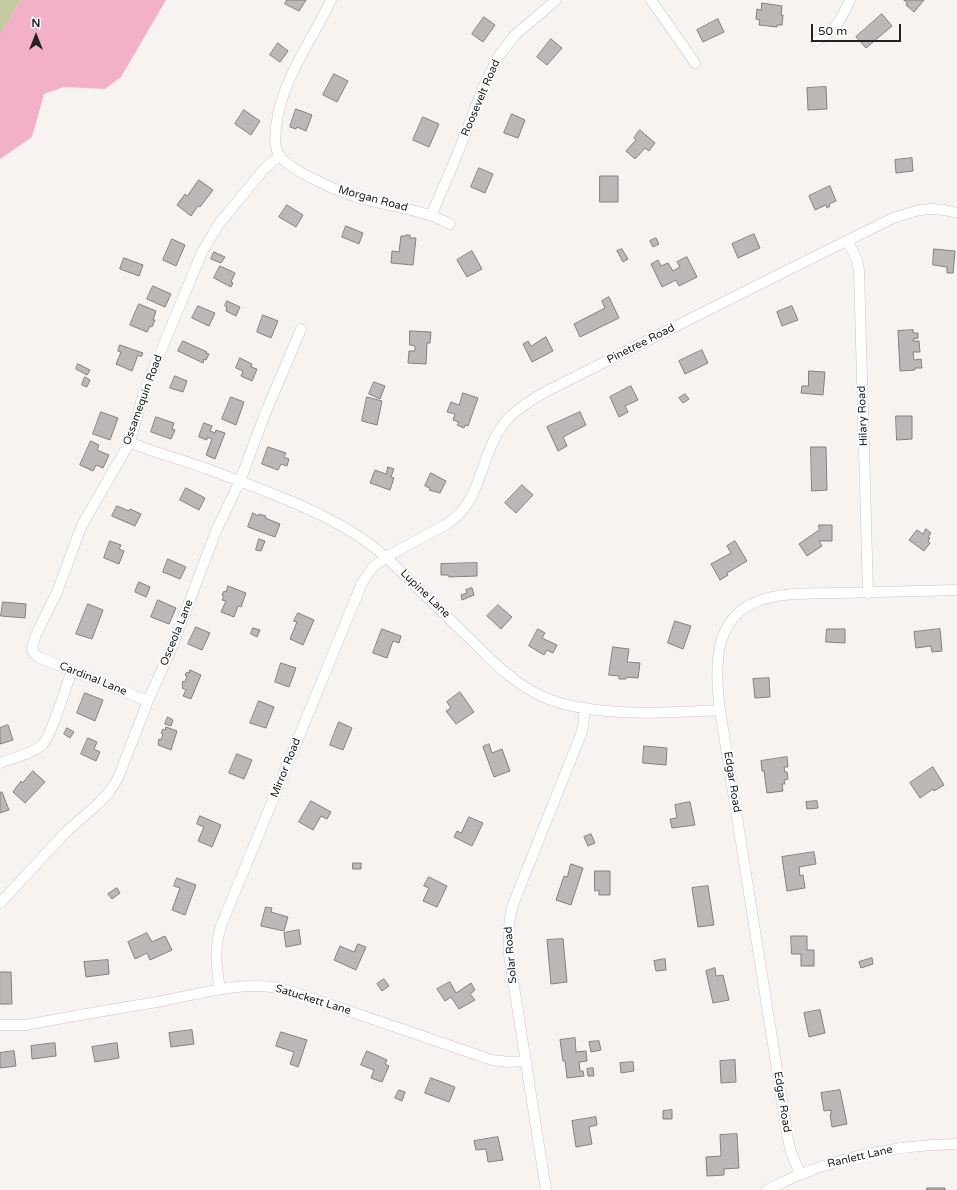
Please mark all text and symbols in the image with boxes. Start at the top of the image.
north arrow [16,16,56,56]
scale bar [813,16,903,42]
text: N [32,17,40,30]
text: 50 m [818,24,847,38]
street label: Roosevelt Road [459,58,503,138]
street label: Morgan Road [337,183,409,215]
street label: Pinetree Road [605,321,677,367]
street label: Ossamequin Road [120,353,166,447]
street label: Hilary Road [855,386,871,446]
street label: Lupine Lane [397,567,453,621]
street label: Osceola Lane [158,598,196,668]
street label: Cardinal Lane [57,659,129,699]
street label: Mirror Road [268,736,304,800]
street label: Edgar Road [721,751,743,813]
street label: Solar Road [502,926,520,984]
street label: Satuckett Lane [274,982,352,1018]
street label: Edgar Road [771,1071,793,1133]
street label: Ranlett Lane [826,1143,894,1171]

